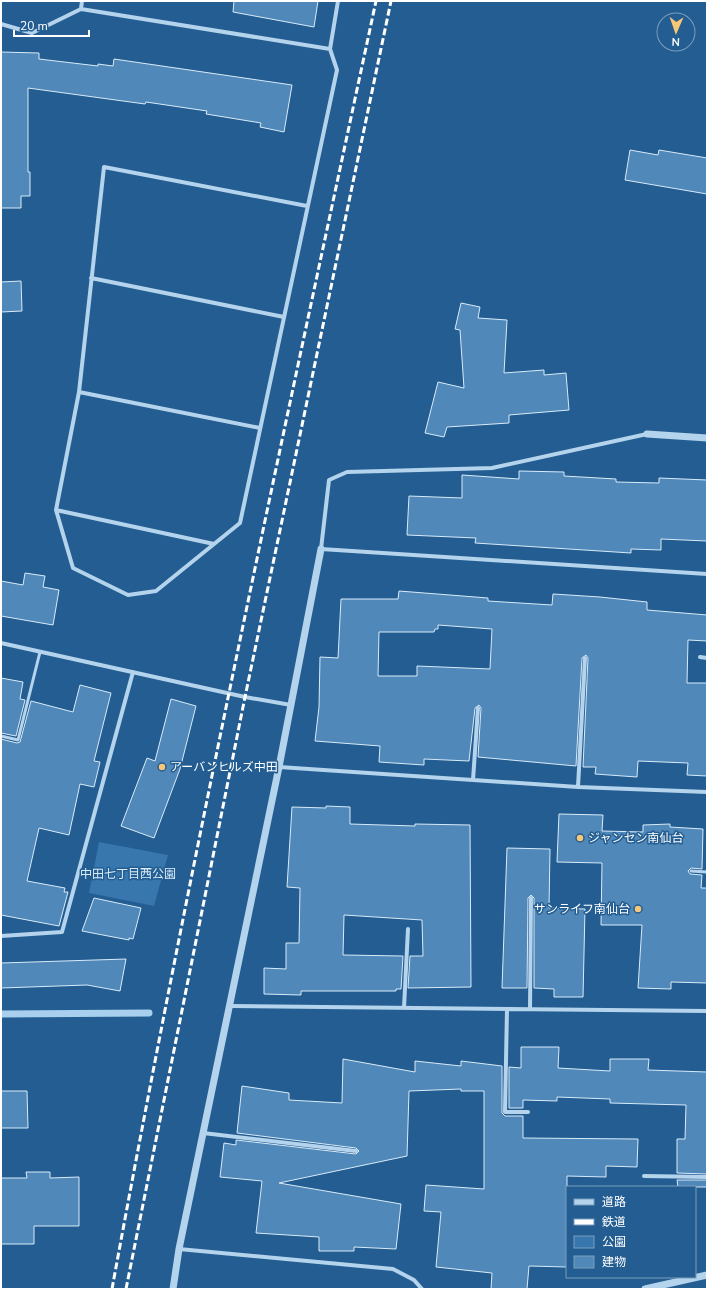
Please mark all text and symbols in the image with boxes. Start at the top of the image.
scale bar [14,12,89,38]
north arrow [656,12,696,52]
text: 20 m [20,18,48,34]
text: N [671,34,680,49]
place label: アーバンヒルズ中田 [170,759,278,775]
marker: アーバンヒルズ中田 [157,762,167,772]
place label: ジャンセン南仙台 [588,830,683,846]
marker: ジャンセン南仙台 [575,833,585,843]
park label: 中田七丁目西公園 [80,866,176,882]
place label: サンライフ南仙台 [534,901,630,917]
marker: サンライフ南仙台 [633,904,643,914]
legend [566,1186,696,1278]
text: 道路 [602,1194,626,1210]
text: 鉄道 [602,1214,626,1230]
text: 公園 [602,1234,626,1250]
text: 建物 [602,1254,626,1270]

